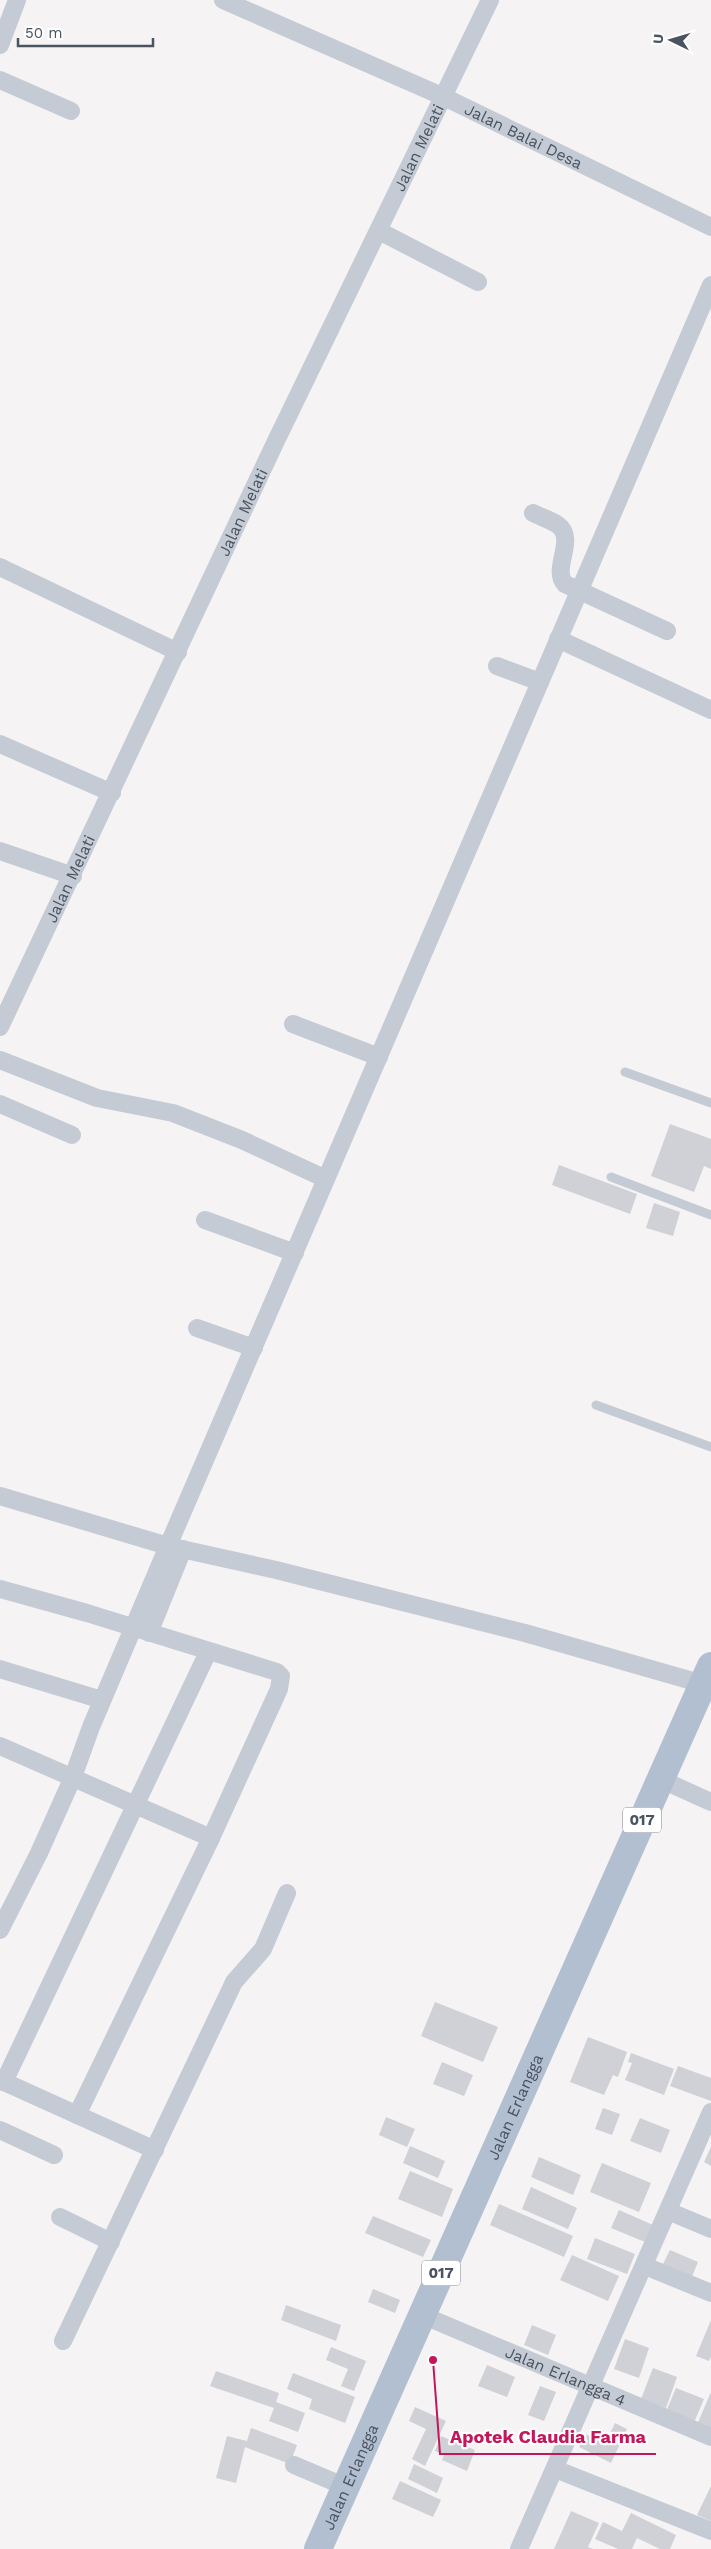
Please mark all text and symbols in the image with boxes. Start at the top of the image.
scale bar [18,15,152,47]
north arrow [646,15,696,65]
text: 50 m [25,24,62,42]
text: U [650,33,666,45]
street label: Jalan Balai Desa [461,100,585,173]
street label: Jalan Melati [390,101,448,194]
street label: Jalan Melati [214,466,272,559]
street label: Jalan Melati [42,832,99,926]
road number: 017 [623,1808,661,1832]
street label: Jalan Erlangga [483,2051,547,2163]
road number: 017 [422,2260,460,2286]
street label: Jalan Erlangga 4 [503,2342,629,2410]
street label: Jalan Erlangga [319,2421,382,2533]
callout: Apotek Claudia Farma [440,2421,656,2454]
text: Apotek Claudia Farma [450,2426,647,2447]

